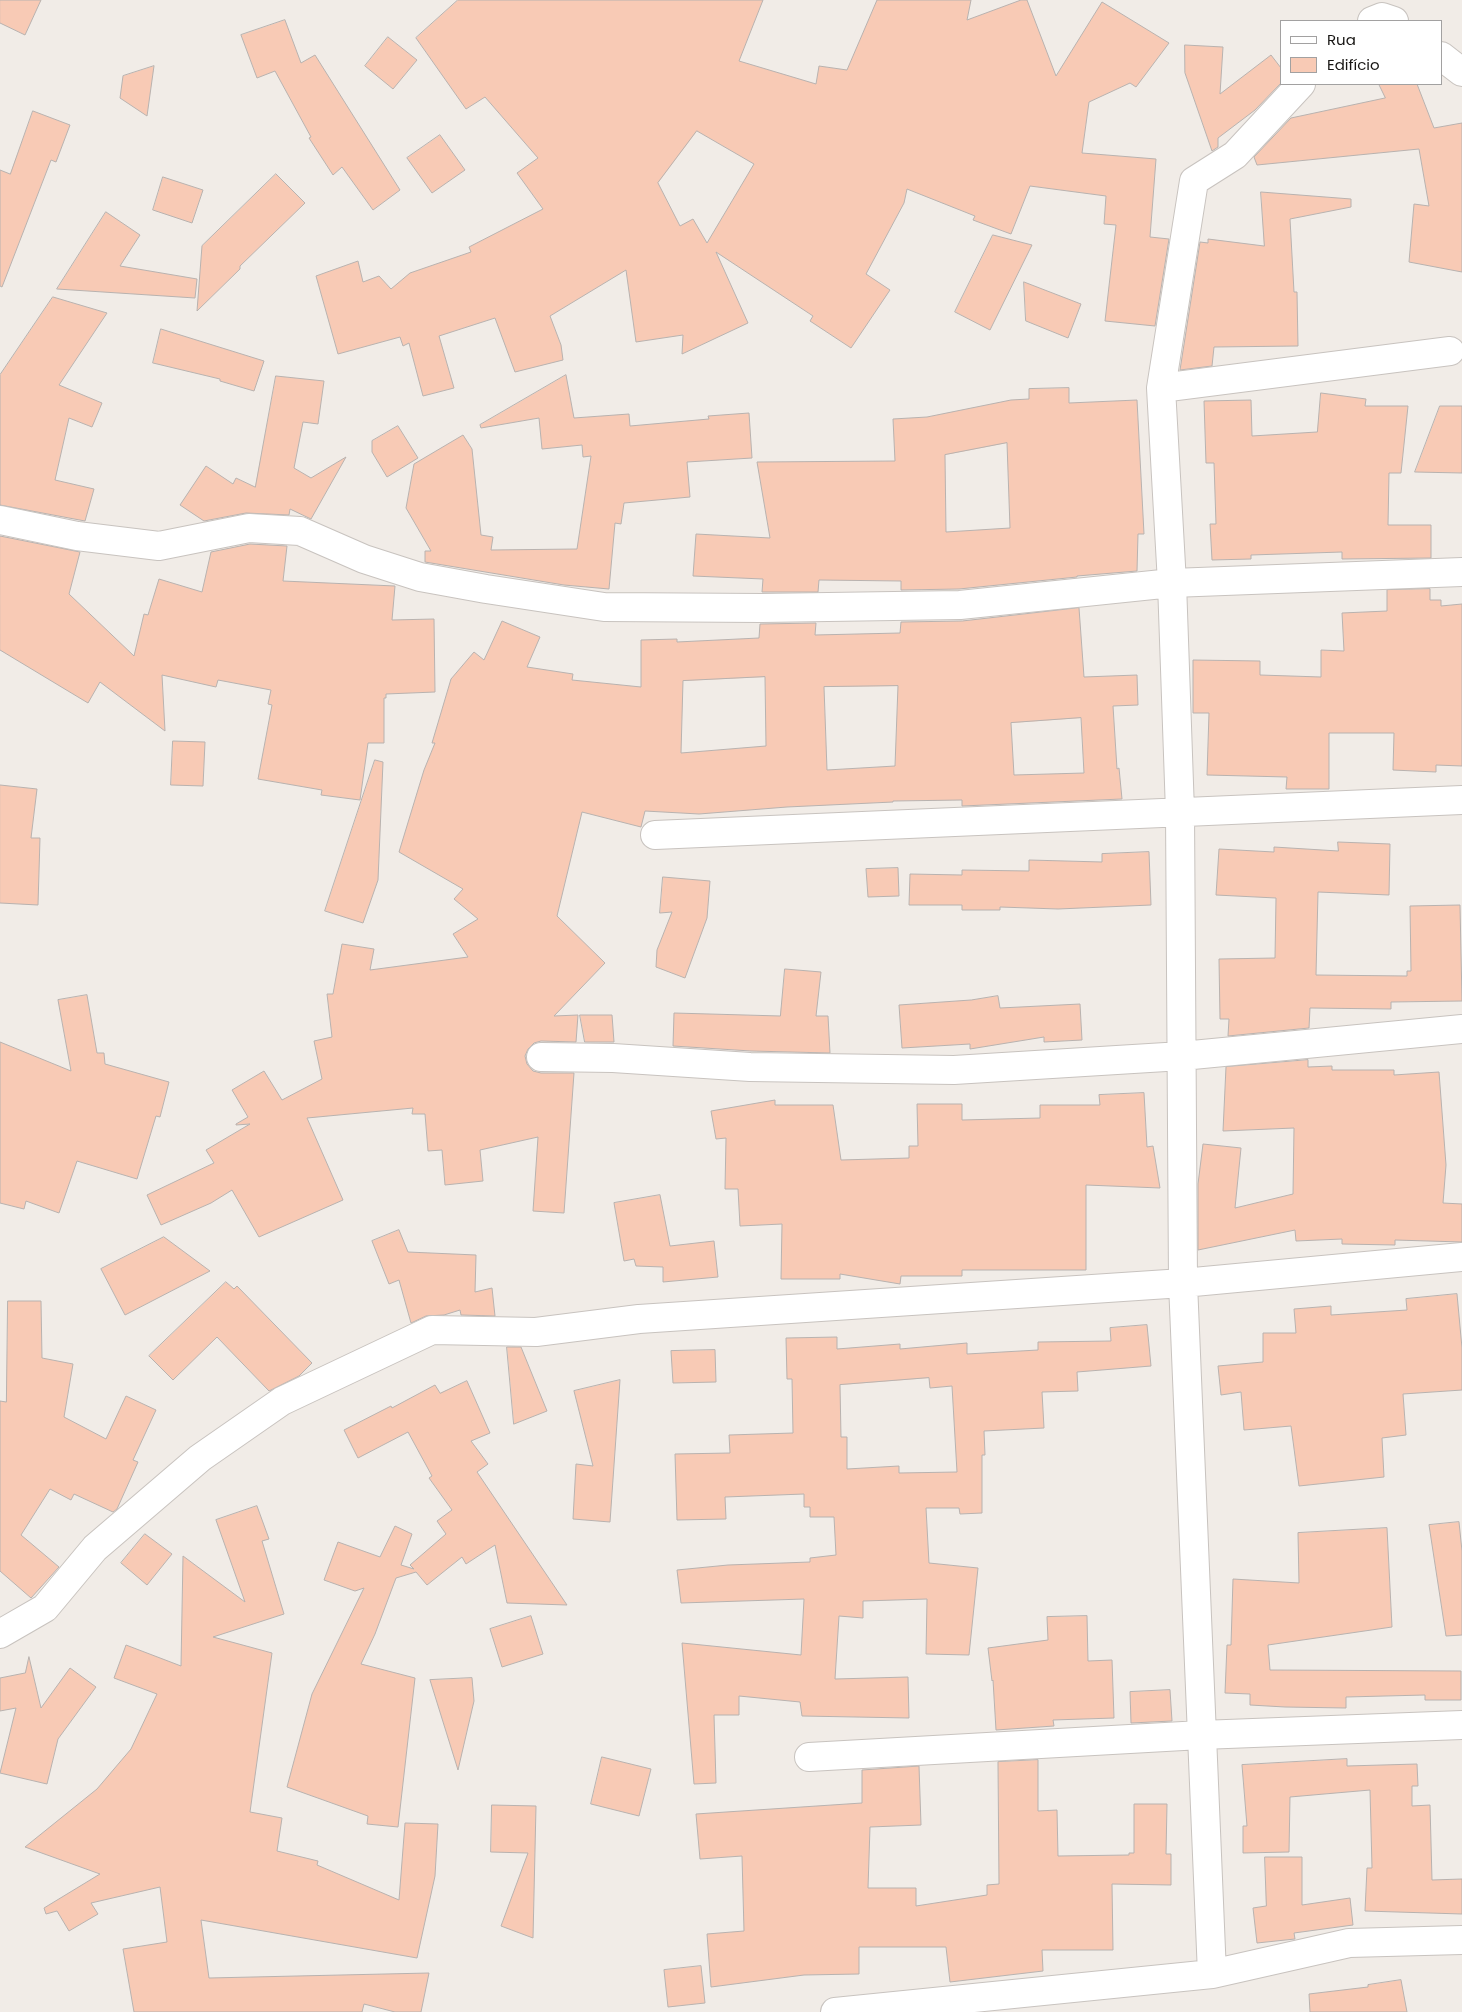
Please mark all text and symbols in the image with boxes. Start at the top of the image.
legend [1280,20,1442,85]
text: Rua [1327,29,1356,50]
text: Edifício [1327,54,1380,75]

